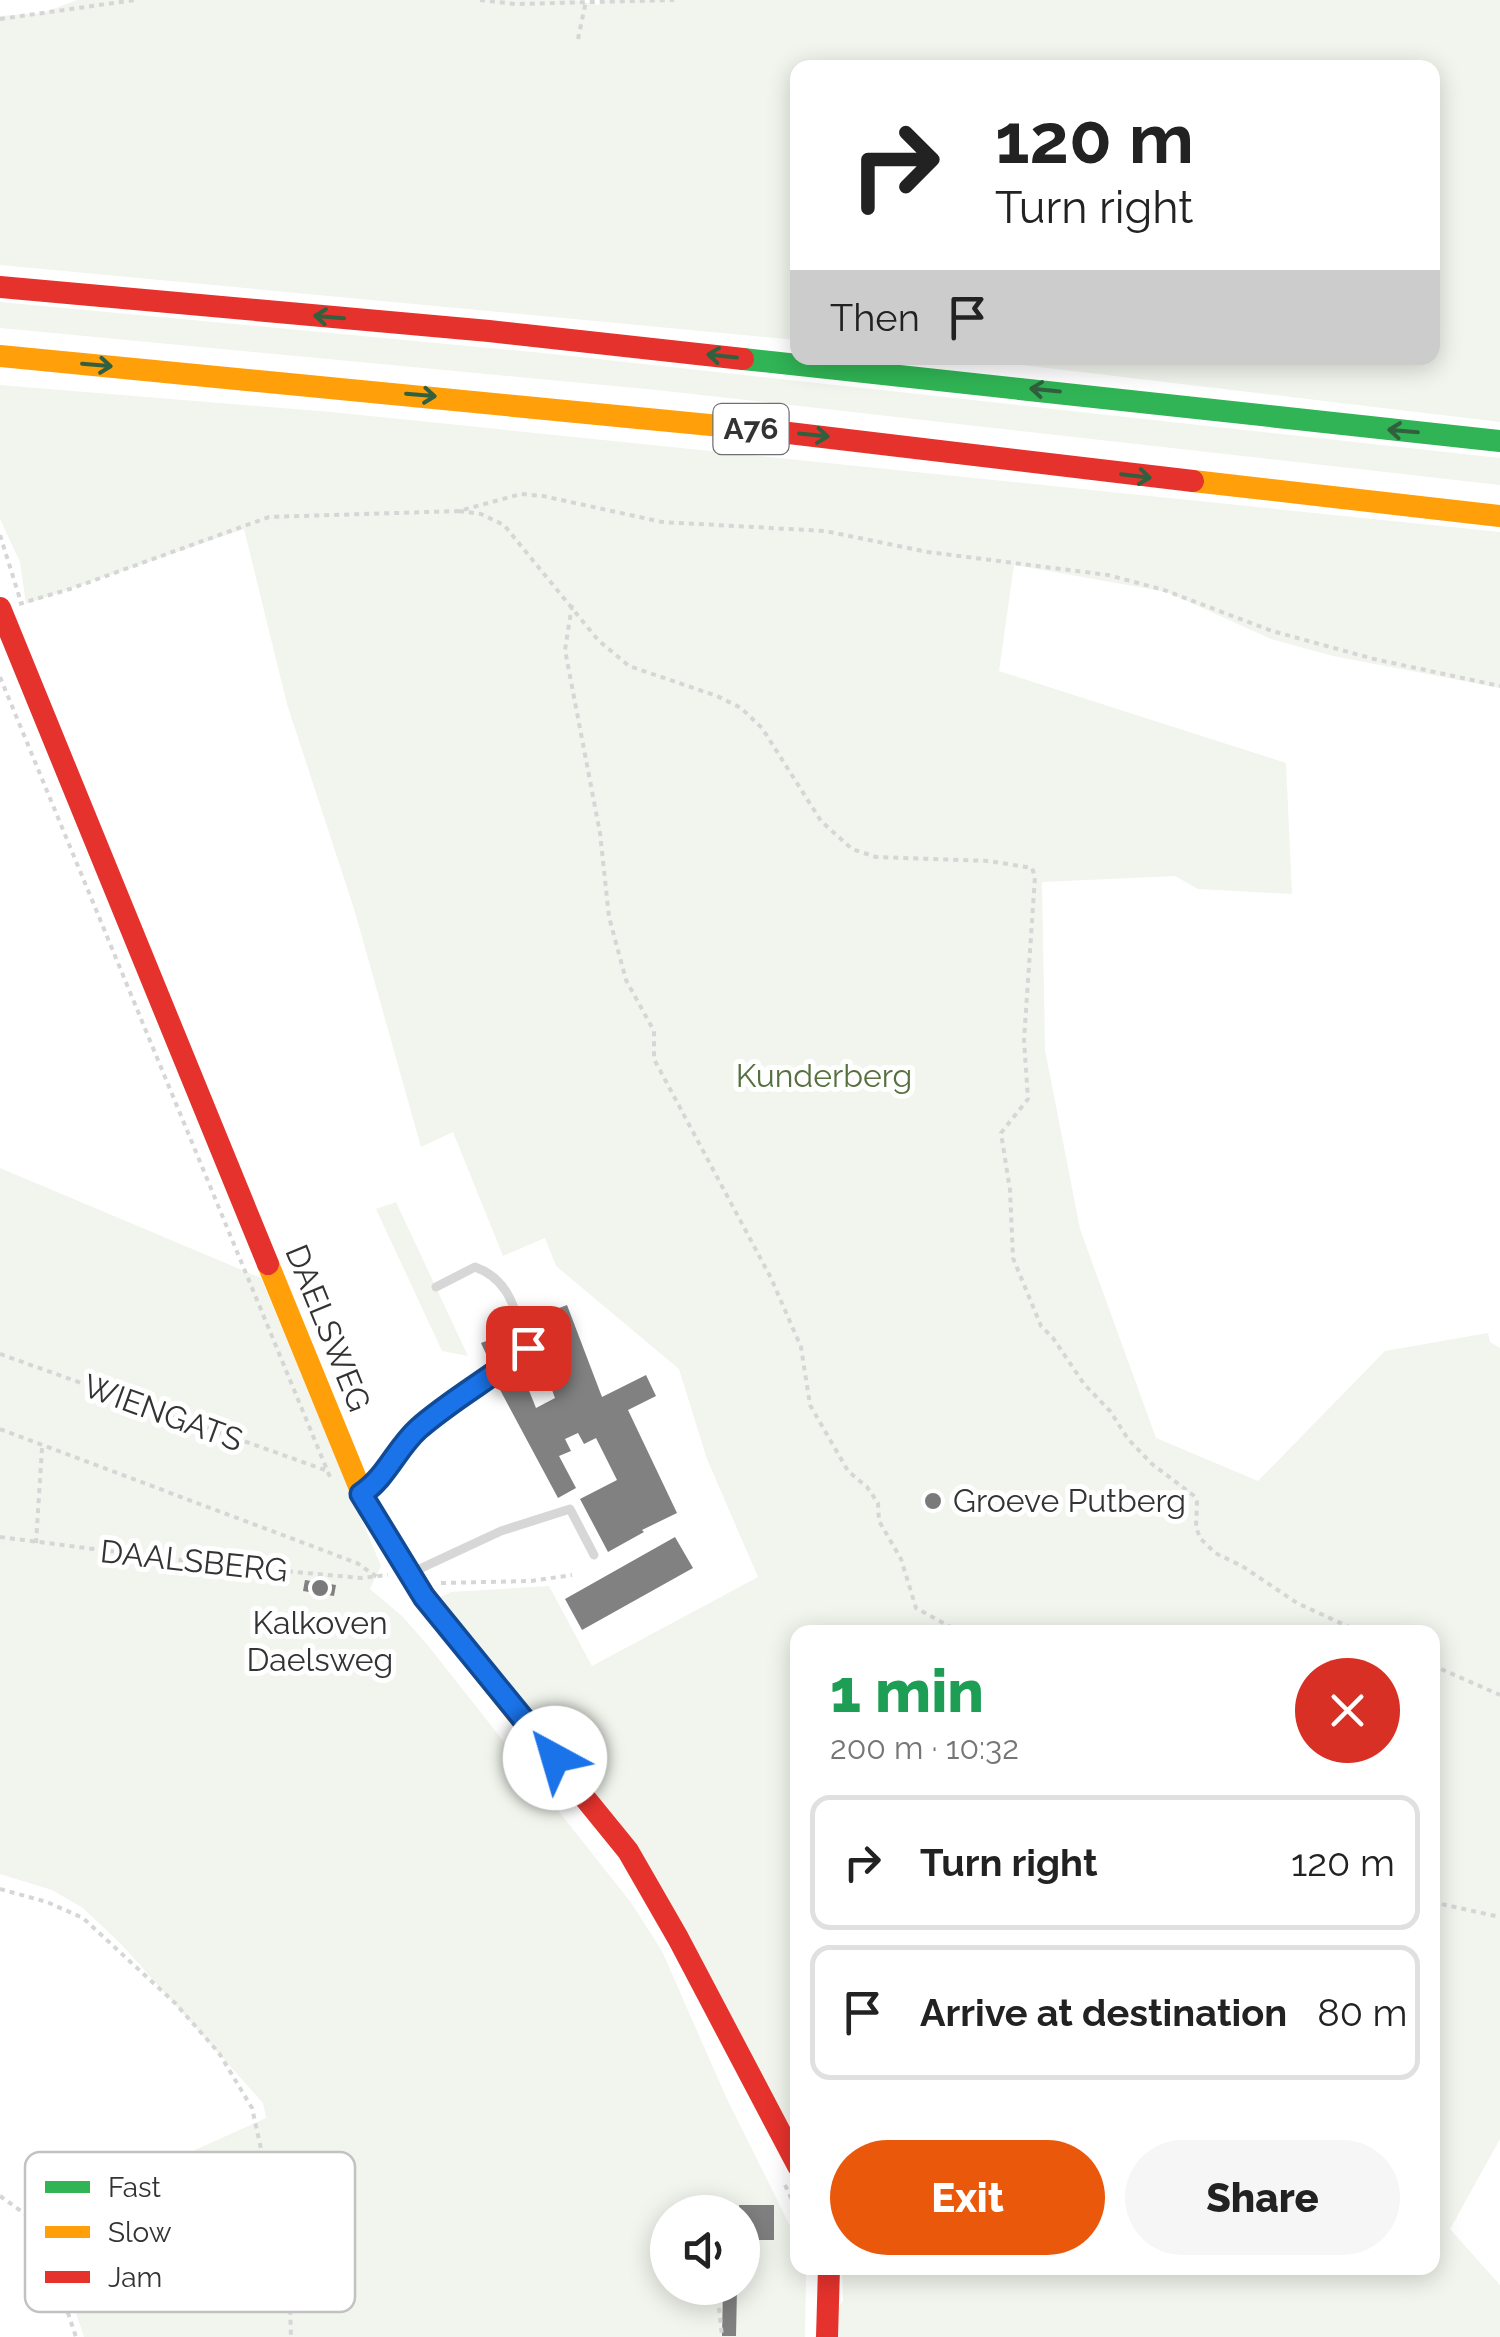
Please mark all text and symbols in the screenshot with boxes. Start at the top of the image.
text: 120 m [995,97,1194,179]
icon: right [830,100,960,230]
text: Turn right [995,181,1193,234]
icon: arrive [940,290,995,345]
text: Then [830,295,920,340]
one-way arrow [314,307,346,326]
one-way arrow [707,346,739,365]
one-way arrow [81,355,113,374]
one-way arrow [1030,381,1062,400]
one-way arrow [404,385,436,404]
road number: A76 [714,404,788,454]
one-way arrow [1387,422,1420,441]
one-way arrow [797,426,829,445]
one-way arrow [1119,467,1152,486]
park label: Kunderberg [736,1057,912,1094]
street label: DAELSWEG [278,1239,379,1416]
pin [486,1306,571,1391]
icon: arrive [501,1321,556,1376]
street label: WIENGATS [78,1367,248,1458]
place label: Groeve Putberg [953,1482,1186,1519]
marker: Groeve Putberg [922,1490,944,1512]
street label: DAALSBERG [99,1532,289,1589]
marker: Kalkoven Daelsweg [309,1577,331,1599]
place label: Kalkoven Daelsweg [247,1604,393,1678]
text: 1 min [830,1656,984,1726]
button: close [1295,1658,1400,1763]
position arrow [503,1706,607,1810]
text: 200 m · 10:32 [830,1729,1019,1766]
icon: right [835,1835,890,1890]
text: Turn right [920,1840,1097,1885]
text: 120 m [1291,1840,1395,1885]
icon: arrive [835,1985,890,2040]
text: Arrive at destination [920,1990,1287,2035]
text: 80 m [1317,1990,1408,2035]
button: Exit [830,2140,1105,2255]
button: Share [1125,2140,1400,2255]
legend [25,2152,355,2312]
text: Fast [108,2171,161,2204]
map controls [650,2195,760,2305]
button: sound [650,2195,760,2305]
text: Slow [108,2216,172,2249]
text: Jam [108,2261,162,2294]

